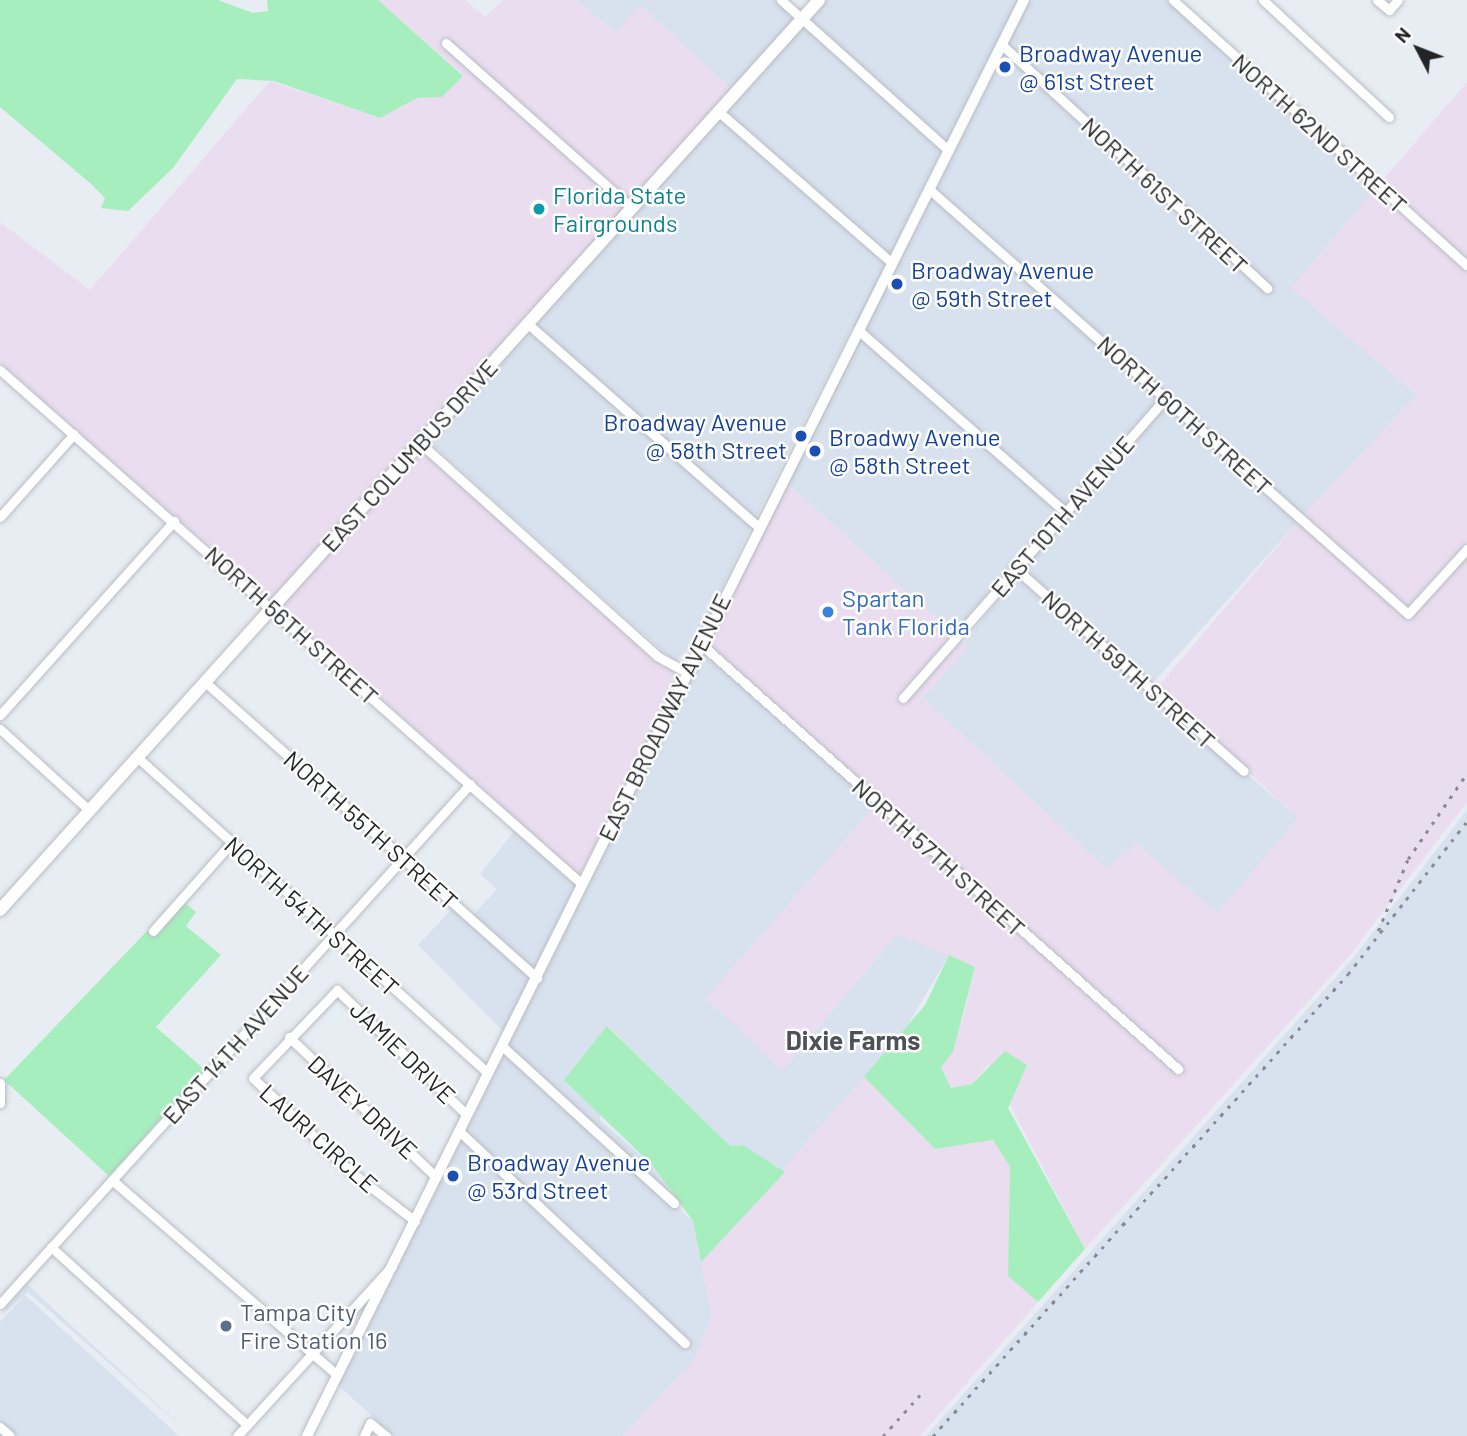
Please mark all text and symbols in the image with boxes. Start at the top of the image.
north arrow [1383,14,1453,84]
text: N [1389,22,1415,47]
place label: Broadway Avenue @ 61st Street [1019,39,1202,95]
street label: NORTH 62ND STREET [1227,47,1413,219]
marker: Broadway Avenue @ 61st Street [997,59,1013,75]
street label: NORTH 61ST STREET [1076,111,1254,279]
place label: Florida State Fairgrounds [553,181,686,237]
marker: Florida State Fairgrounds [531,201,547,217]
place label: Broadway Avenue @ 59th Street [911,256,1094,312]
marker: Broadway Avenue @ 59th Street [889,276,905,292]
street label: NORTH 60TH STREET [1092,329,1278,501]
street label: EAST COLUMBUS DRIVE [315,353,503,557]
place label: Broadway Avenue @ 58th Street [604,408,787,464]
place label: Broadwy Avenue @ 58th Street [829,423,1001,479]
marker: Broadway Avenue @ 58th Street [793,428,809,444]
street label: EAST 10TH AVENUE [984,429,1140,603]
marker: Broadwy Avenue @ 58th Street [807,443,823,459]
street label: NORTH 56TH STREET [199,540,385,710]
place label: Spartan Tank Florida [842,584,970,640]
street label: NORTH 59TH STREET [1036,584,1222,754]
street label: EAST BROADWAY AVENUE [591,589,737,845]
marker: Spartan Tank Florida [820,604,836,620]
street label: NORTH 55TH STREET [278,745,464,915]
street label: NORTH 57TH STREET [847,772,1031,942]
street label: NORTH 54TH STREET [219,830,405,1002]
street label: EAST 14TH AVENUE [156,959,314,1129]
street label: JAMIE DRIVE [344,995,462,1109]
district label: Dixie Farms [786,1024,920,1056]
street label: DAVEY DRIVE [303,1049,423,1165]
street label: LAURI CIRCLE [254,1078,384,1198]
place label: Broadway Avenue @ 53rd Street [467,1148,650,1204]
marker: Broadway Avenue @ 53rd Street [445,1168,461,1184]
place label: Tampa City Fire Station 16 [240,1298,387,1354]
marker: Tampa City Fire Station 16 [218,1318,234,1334]

